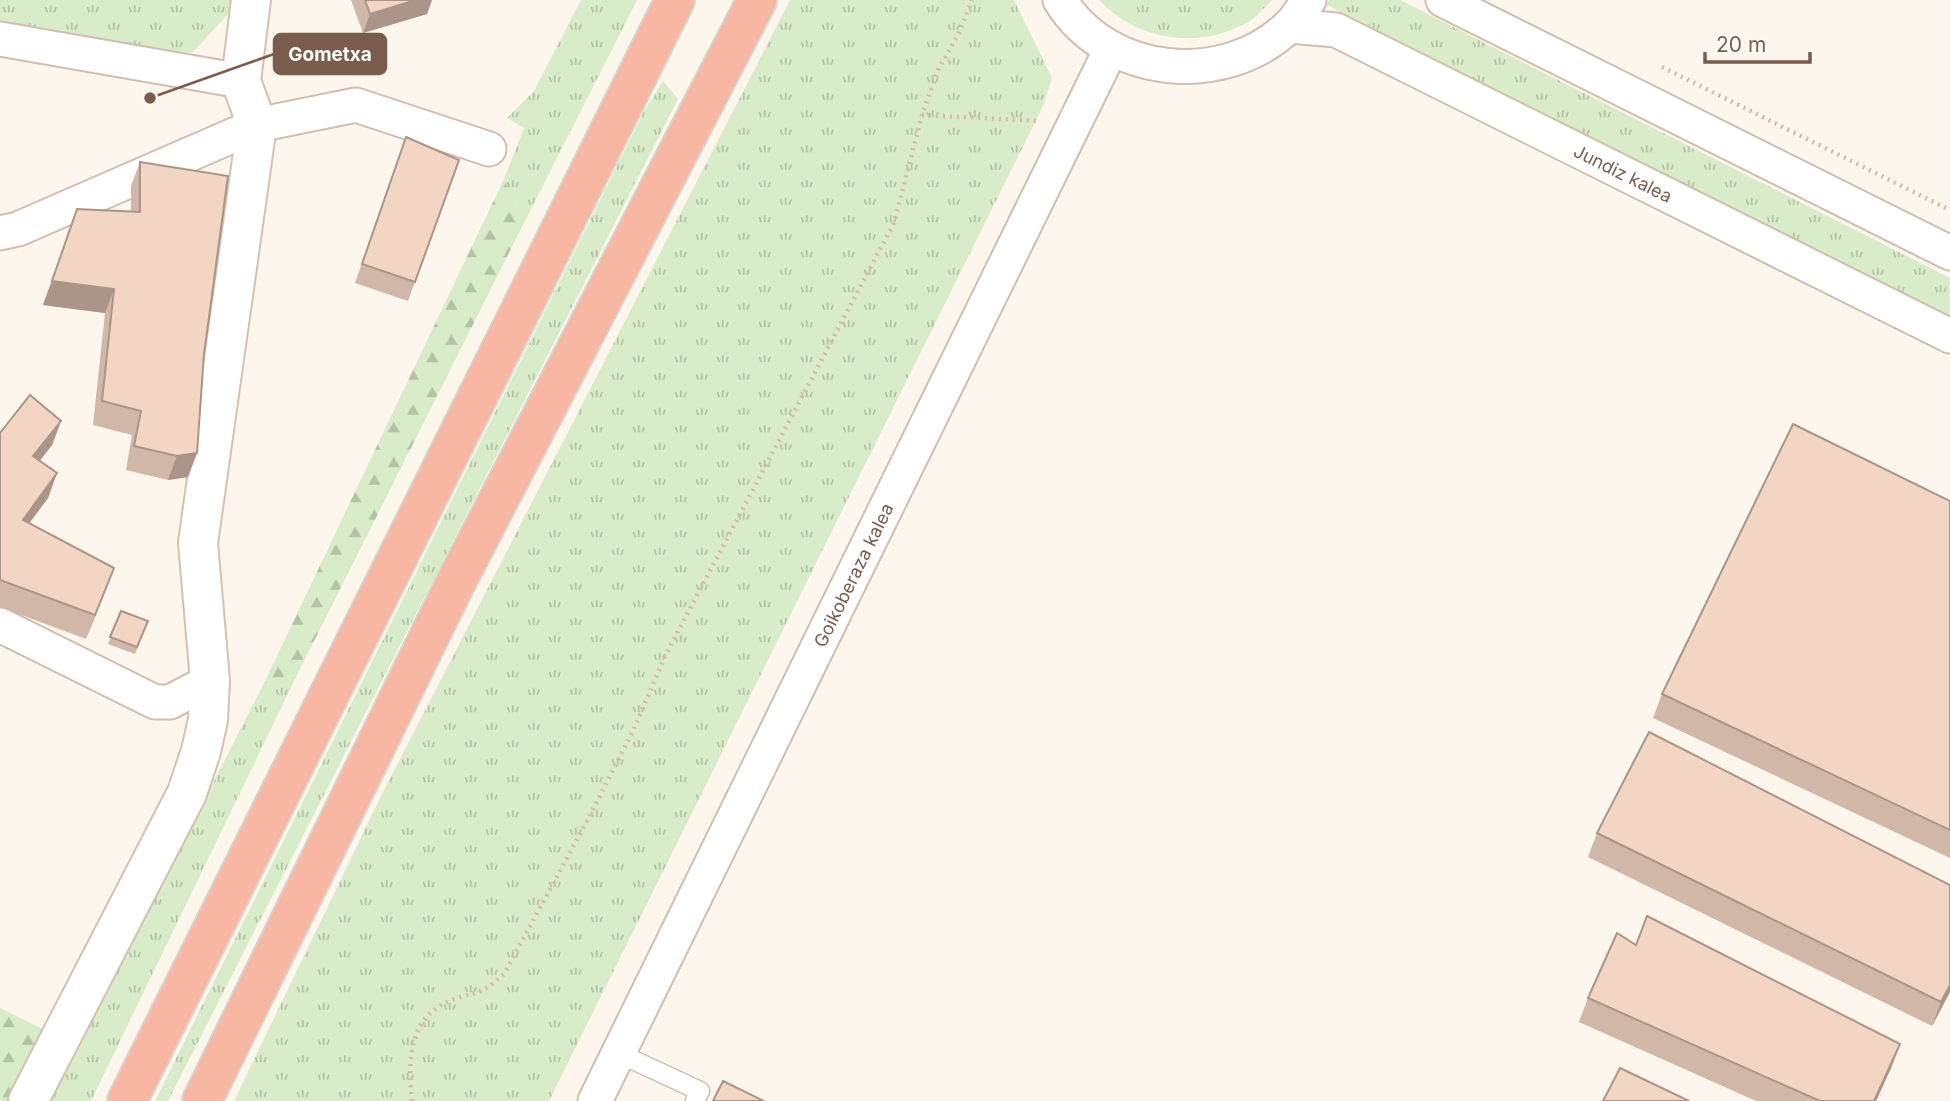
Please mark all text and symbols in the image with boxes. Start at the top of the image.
scale bar [1705,21,1810,65]
text: 20 m [1716,32,1766,57]
callout: Gometxa [274,34,386,74]
text: Gometxa [288,43,372,66]
street label: Jundiz kalea [1571,140,1676,206]
street label: Goikoberaza kalea [809,500,897,650]

